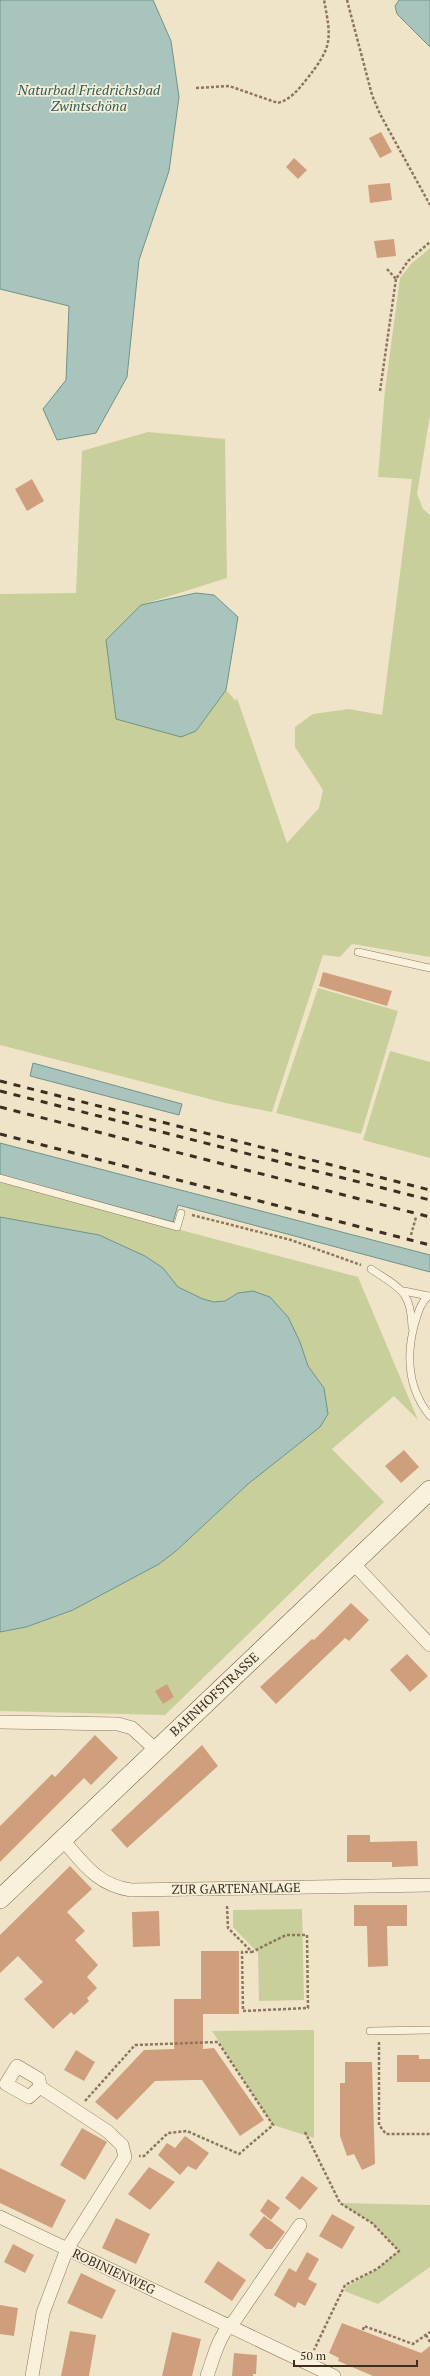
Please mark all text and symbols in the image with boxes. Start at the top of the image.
water label: Naturbad Friedrichsbad Zwintschöna [17,80,161,115]
street label: BAHNHOFSTRASSE [166,1648,262,1740]
street label: ZUR GARTENANLAGE [171,1878,301,1898]
street label: ROBINIENWEG [69,2244,159,2298]
scale bar [294,2342,417,2368]
text: 50 m [300,2348,327,2363]

